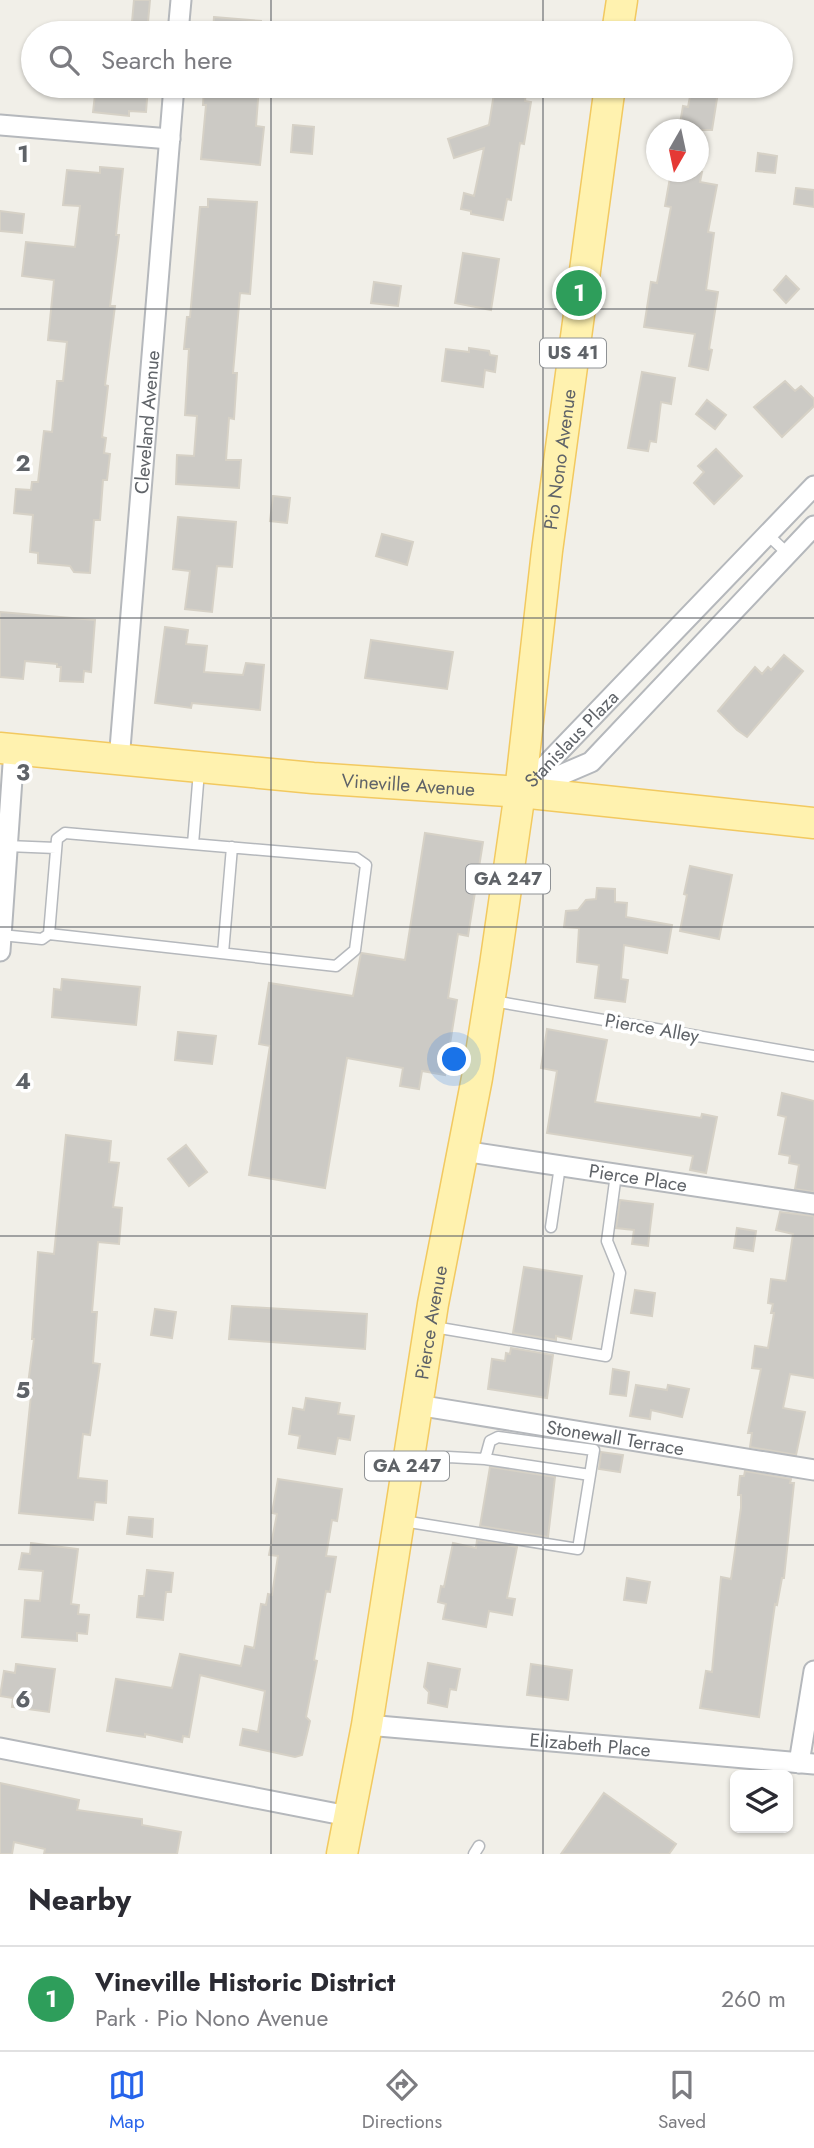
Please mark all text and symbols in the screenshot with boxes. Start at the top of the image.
search box [21,21,793,98]
icon: search [45,41,83,79]
text: Search here [101,41,233,79]
north arrow [646,119,709,182]
text: 1 [17,137,29,171]
pin: 1 [556,267,602,319]
road number: US 41 [540,338,606,368]
street label: Cleveland Avenue [127,349,166,495]
street label: Pio Nono Avenue [537,387,582,531]
text: 2 [15,446,31,480]
street label: Stanislaus Plaza [518,684,624,793]
text: 3 [16,755,30,789]
street label: Vineville Avenue [341,766,476,802]
road number: GA 247 [466,864,550,894]
street label: Pierce Alley [603,1006,702,1050]
your location [437,1042,471,1076]
text: 4 [15,1064,31,1098]
street label: Pierce Place [587,1157,689,1198]
street label: Pierce Avenue [408,1263,454,1381]
text: 5 [16,1373,30,1407]
street label: Stonewall Terrace [544,1413,686,1462]
road number: GA 247 [365,1451,449,1480]
text: 6 [15,1682,31,1716]
street label: Elizabeth Place [529,1726,652,1763]
map controls [730,1770,793,1833]
button: layers [730,1770,793,1833]
text: Nearby [28,1878,131,1921]
text: Vineville Historic District [95,1963,395,2001]
text: 1 [45,1982,57,2016]
text: 260 m [721,1982,786,2016]
text: Park · Pio Nono Avenue [95,2001,328,2035]
tab: Map [108,2066,146,2135]
tab: Directions [362,2066,442,2135]
tab: Saved [658,2066,706,2135]

